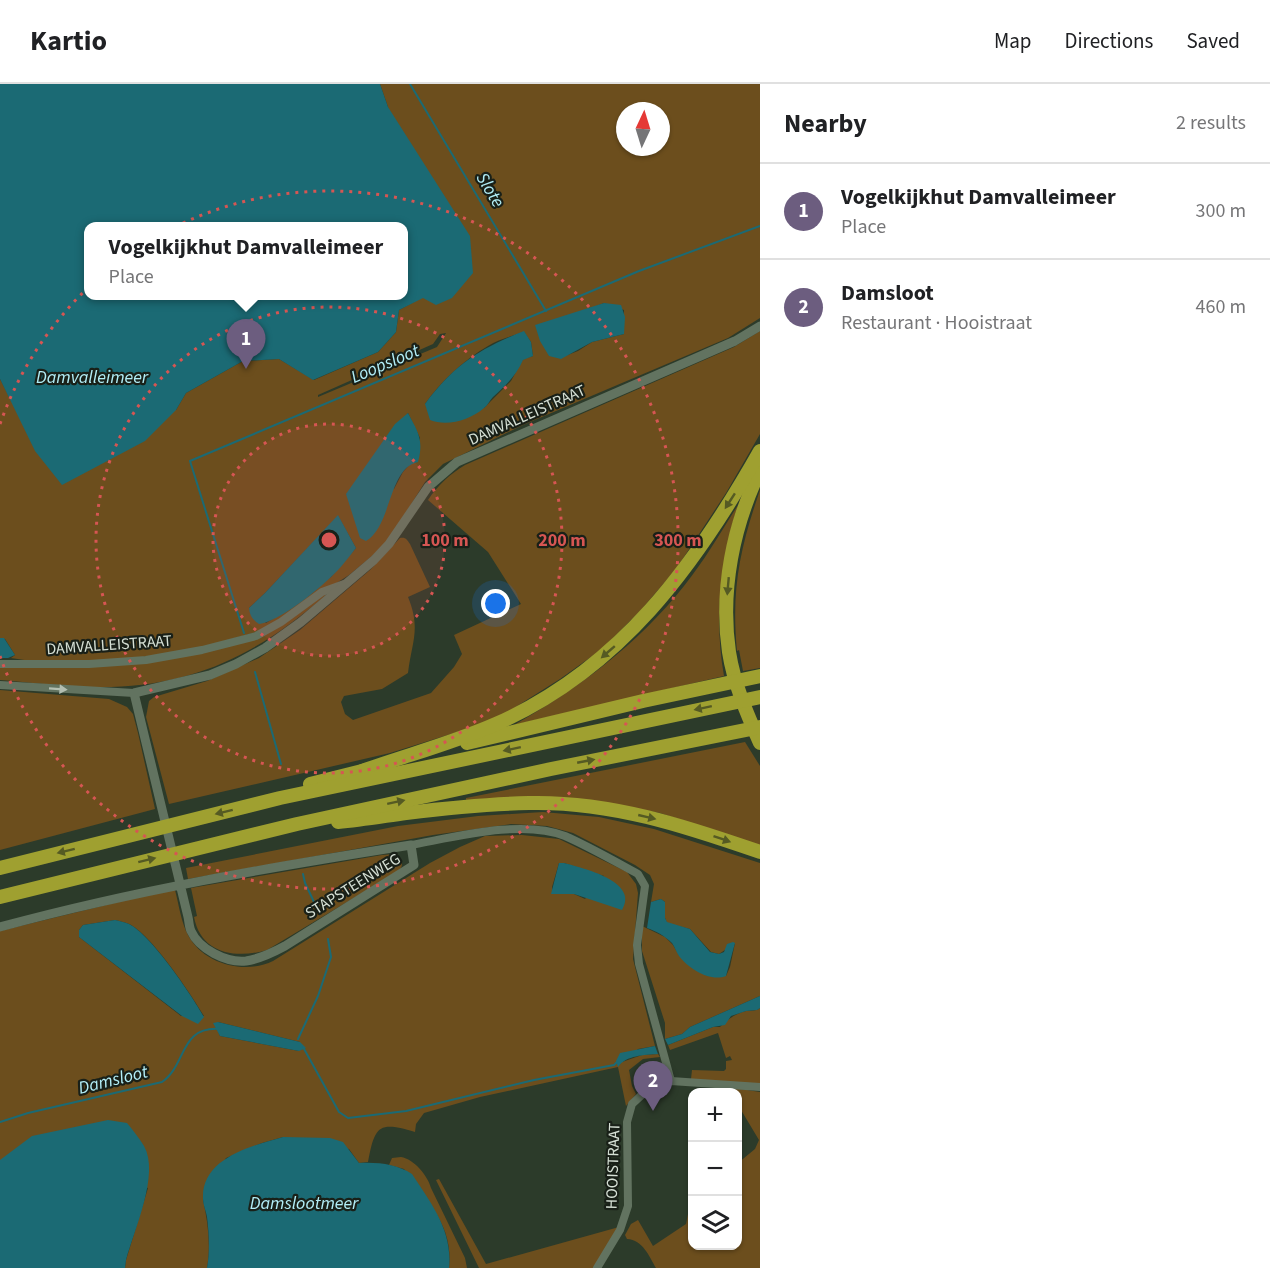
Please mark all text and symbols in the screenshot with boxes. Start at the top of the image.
text: Kartio [30,21,107,61]
text: Map [994,26,1032,56]
text: Directions [1065,26,1153,56]
text: Saved [1186,26,1240,56]
north arrow [616,102,670,156]
text: Nearby [784,105,867,142]
text: 2 results [1176,109,1246,137]
water label: Slote [470,168,510,213]
text: Vogelkijkhut Damvalleimeer [841,181,1116,213]
text: 1 [798,197,809,225]
text: 300 m [1196,197,1246,225]
text: Place [841,213,886,241]
popup [84,222,408,300]
text: Vogelkijkhut Damvalleimeer [109,231,383,263]
text: Place [109,263,154,291]
text: Damsloot [841,277,934,309]
text: 2 [798,293,809,321]
text: 460 m [1196,293,1246,321]
text: Restaurant · Hooistraat [841,309,1032,337]
pin: 1 [226,320,266,369]
water label: Loopsloot [347,338,424,390]
water label: Damvalleimeer [36,365,149,390]
street label: DAMVALLEISTRAAT [465,379,589,451]
one-way arrow [725,493,736,509]
text: 100 m [421,528,469,553]
text: 200 m [538,528,586,553]
text: 300 m [654,528,702,553]
centre of rings [319,530,339,550]
one-way arrow [723,576,733,595]
your location [481,589,510,618]
street label: DAMVALLEISTRAAT [46,630,173,660]
one-way arrow [601,645,616,658]
one-way arrow [49,684,68,693]
one-way arrow [693,704,712,714]
one-way arrow [503,744,521,754]
one-way arrow [577,756,596,766]
one-way arrow [386,797,405,807]
one-way arrow [214,807,233,817]
one-way arrow [637,812,656,822]
one-way arrow [713,834,731,844]
one-way arrow [57,846,75,856]
street label: STAPSTEENWEG [301,848,405,924]
one-way arrow [138,855,157,864]
water label: Damsloot [76,1059,151,1101]
pin: 2 [634,1062,672,1111]
map controls [688,1088,742,1250]
button: + [688,1088,742,1142]
street label: HOOISTRAAT [600,1122,626,1210]
button: − [688,1142,742,1196]
water label: Damslootmeer [250,1191,359,1216]
button: layers [688,1196,742,1250]

